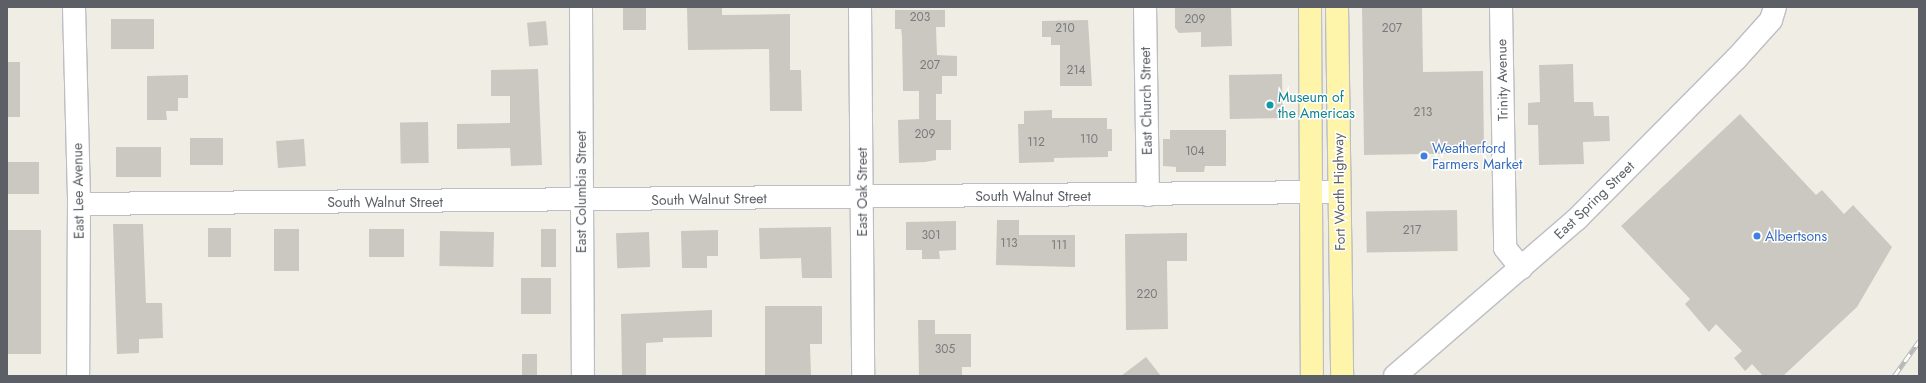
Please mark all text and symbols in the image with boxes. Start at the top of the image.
house number: 203 [910,11,930,25]
house number: 209 [1185,13,1205,27]
house number: 210 [1055,22,1075,36]
house number: 207 [1382,22,1402,36]
street label: Trinity Avenue [1493,39,1511,121]
street label: East Church Street [1137,47,1155,155]
house number: 207 [920,59,940,73]
house number: 214 [1066,64,1086,78]
place label: Museum of the Americas [1278,89,1355,122]
marker: Museum of the Americas [1265,100,1275,110]
house number: 213 [1414,106,1432,120]
house number: 209 [915,128,935,142]
street label: East Columbia Street [573,131,589,253]
house number: 110 [1080,133,1098,147]
street label: Fort Worth Highway [1330,133,1348,251]
house number: 112 [1027,136,1045,150]
place label: Weatherford Farmers Market [1432,140,1522,172]
street label: East Lee Avenue [69,143,87,239]
house number: 104 [1185,145,1205,159]
street label: East Oak Street [854,147,870,237]
marker: Weatherford Farmers Market [1419,151,1429,161]
street label: East Spring Street [1551,158,1637,242]
street label: South Walnut Street [975,188,1091,204]
street label: South Walnut Street [651,190,767,208]
street label: South Walnut Street [327,194,443,210]
house number: 217 [1403,224,1421,238]
place label: Albertsons [1765,228,1827,244]
house number: 301 [921,229,941,243]
marker: Albertsons [1752,231,1762,241]
house number: 113 [1000,237,1018,251]
house number: 111 [1051,239,1067,253]
house number: 220 [1137,288,1157,302]
house number: 305 [935,343,955,357]

